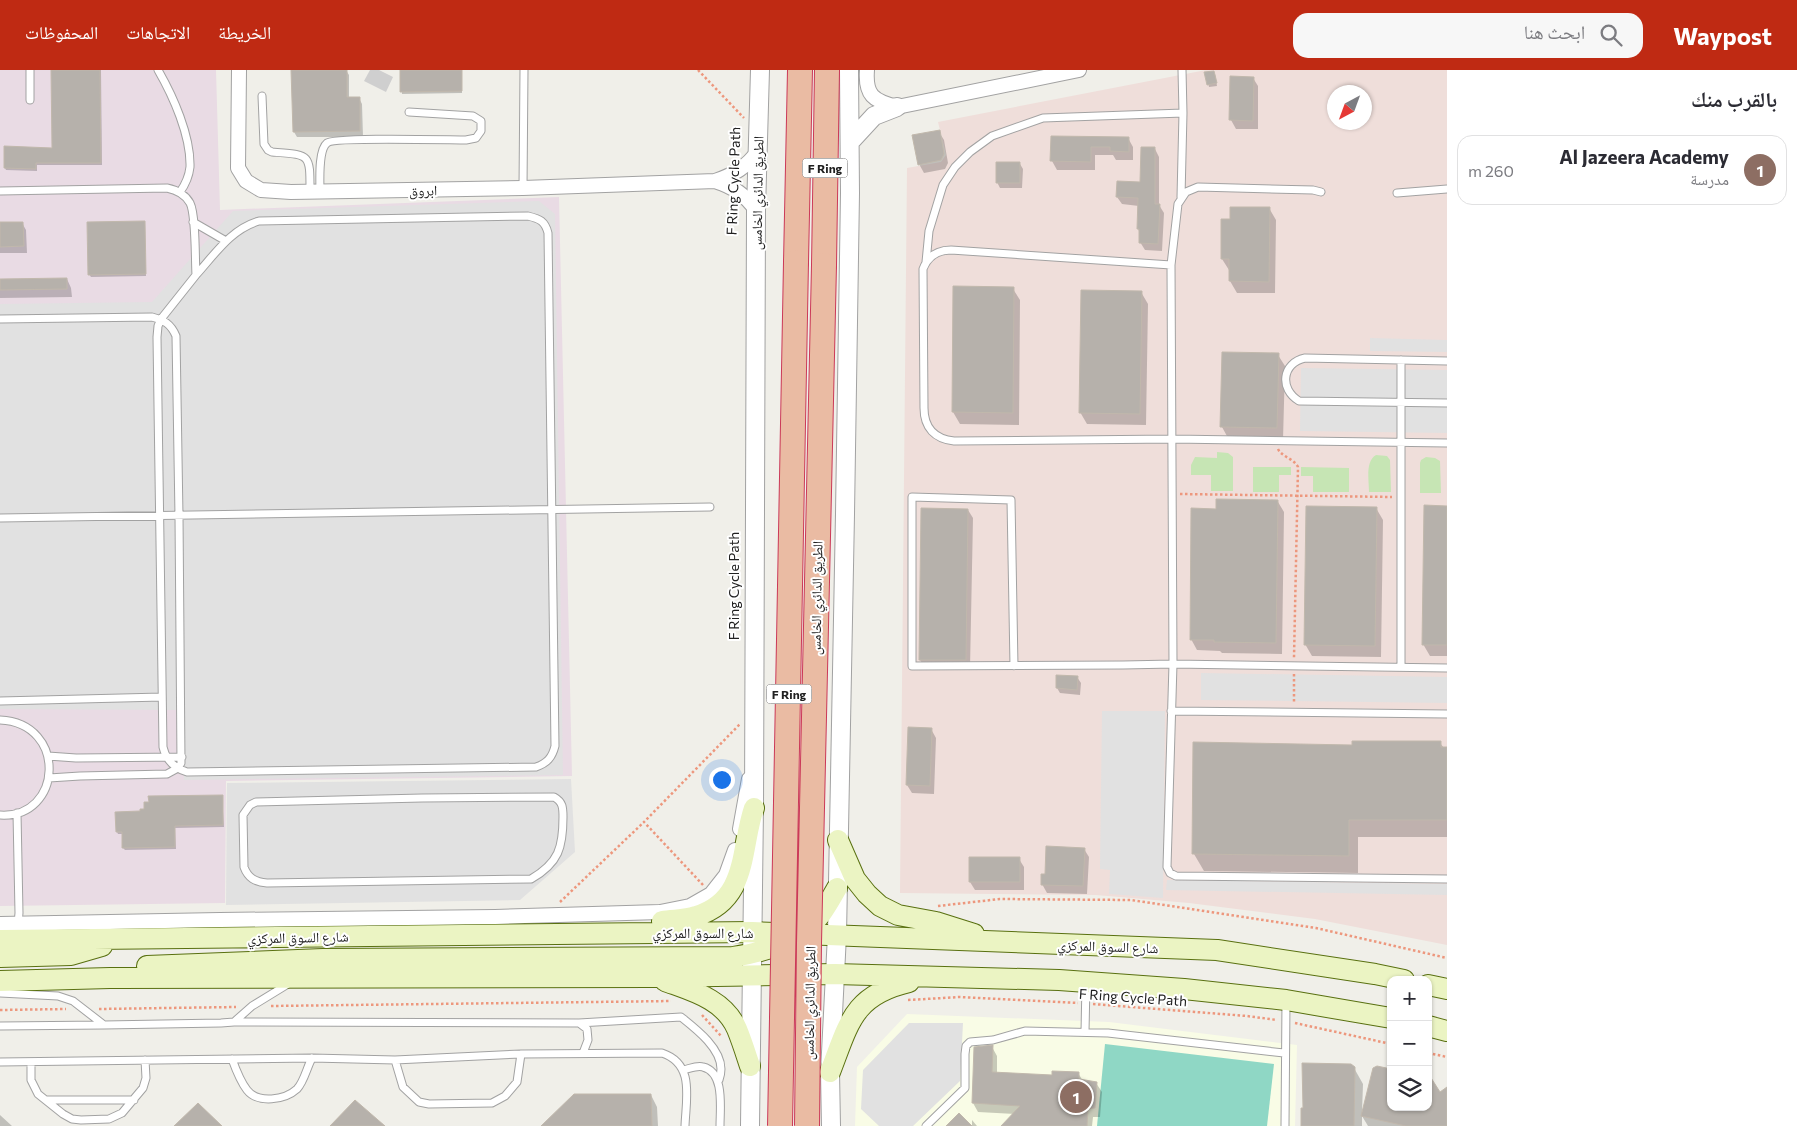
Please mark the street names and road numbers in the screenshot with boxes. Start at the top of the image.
street label: F Ring Cycle Path [723,126,743,236]
street label: الطريق الدائري الخامس [748,136,770,250]
road number: F Ring [802,159,848,178]
street label: ابروق [409,181,437,200]
street label: F Ring Cycle Path [725,532,742,640]
street label: الطريق الدائري الخامس [807,541,829,655]
road number: F Ring [766,684,812,704]
street label: شارع السوق المركزي [652,924,754,944]
street label: شارع السوق المركزي [247,928,349,950]
street label: شارع السوق المركزي [1057,936,1159,960]
street label: الطريق الدائري الخامس [800,946,822,1060]
street label: F Ring Cycle Path [1078,985,1188,1009]

